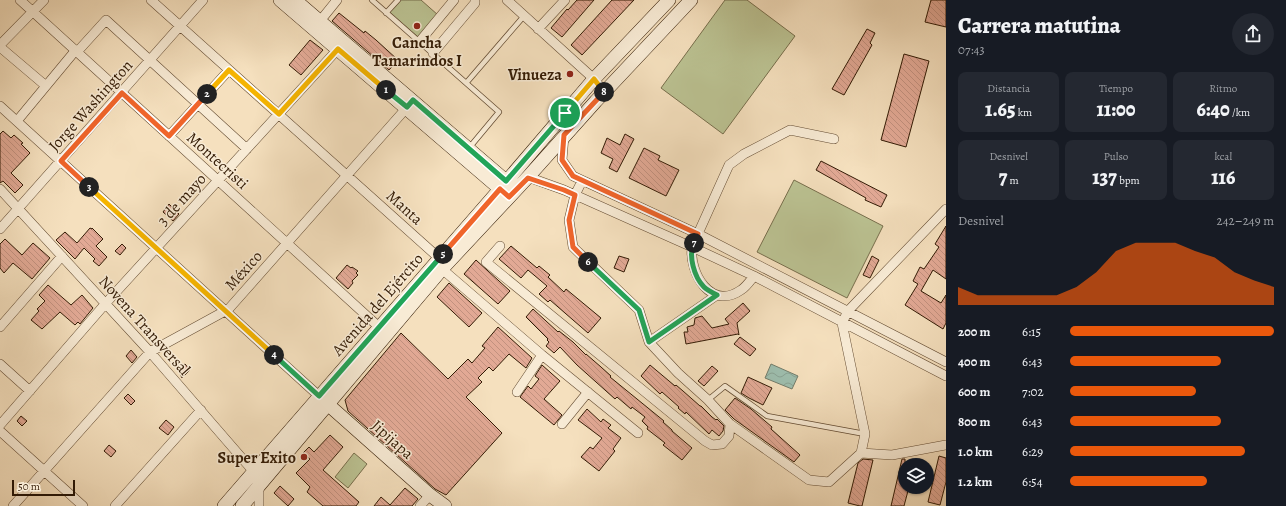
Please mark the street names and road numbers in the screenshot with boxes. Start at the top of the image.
street label: Jorge Washington [44,55,138,156]
street label: Montecristi [182,127,253,194]
street label: 3 de mayo [152,168,211,231]
street label: Manta [381,185,428,230]
street label: México [220,246,268,295]
street label: Avenida del Ejército [326,249,429,362]
street label: Novena Transversal [94,271,195,380]
street label: Jipijapa [366,415,419,465]

